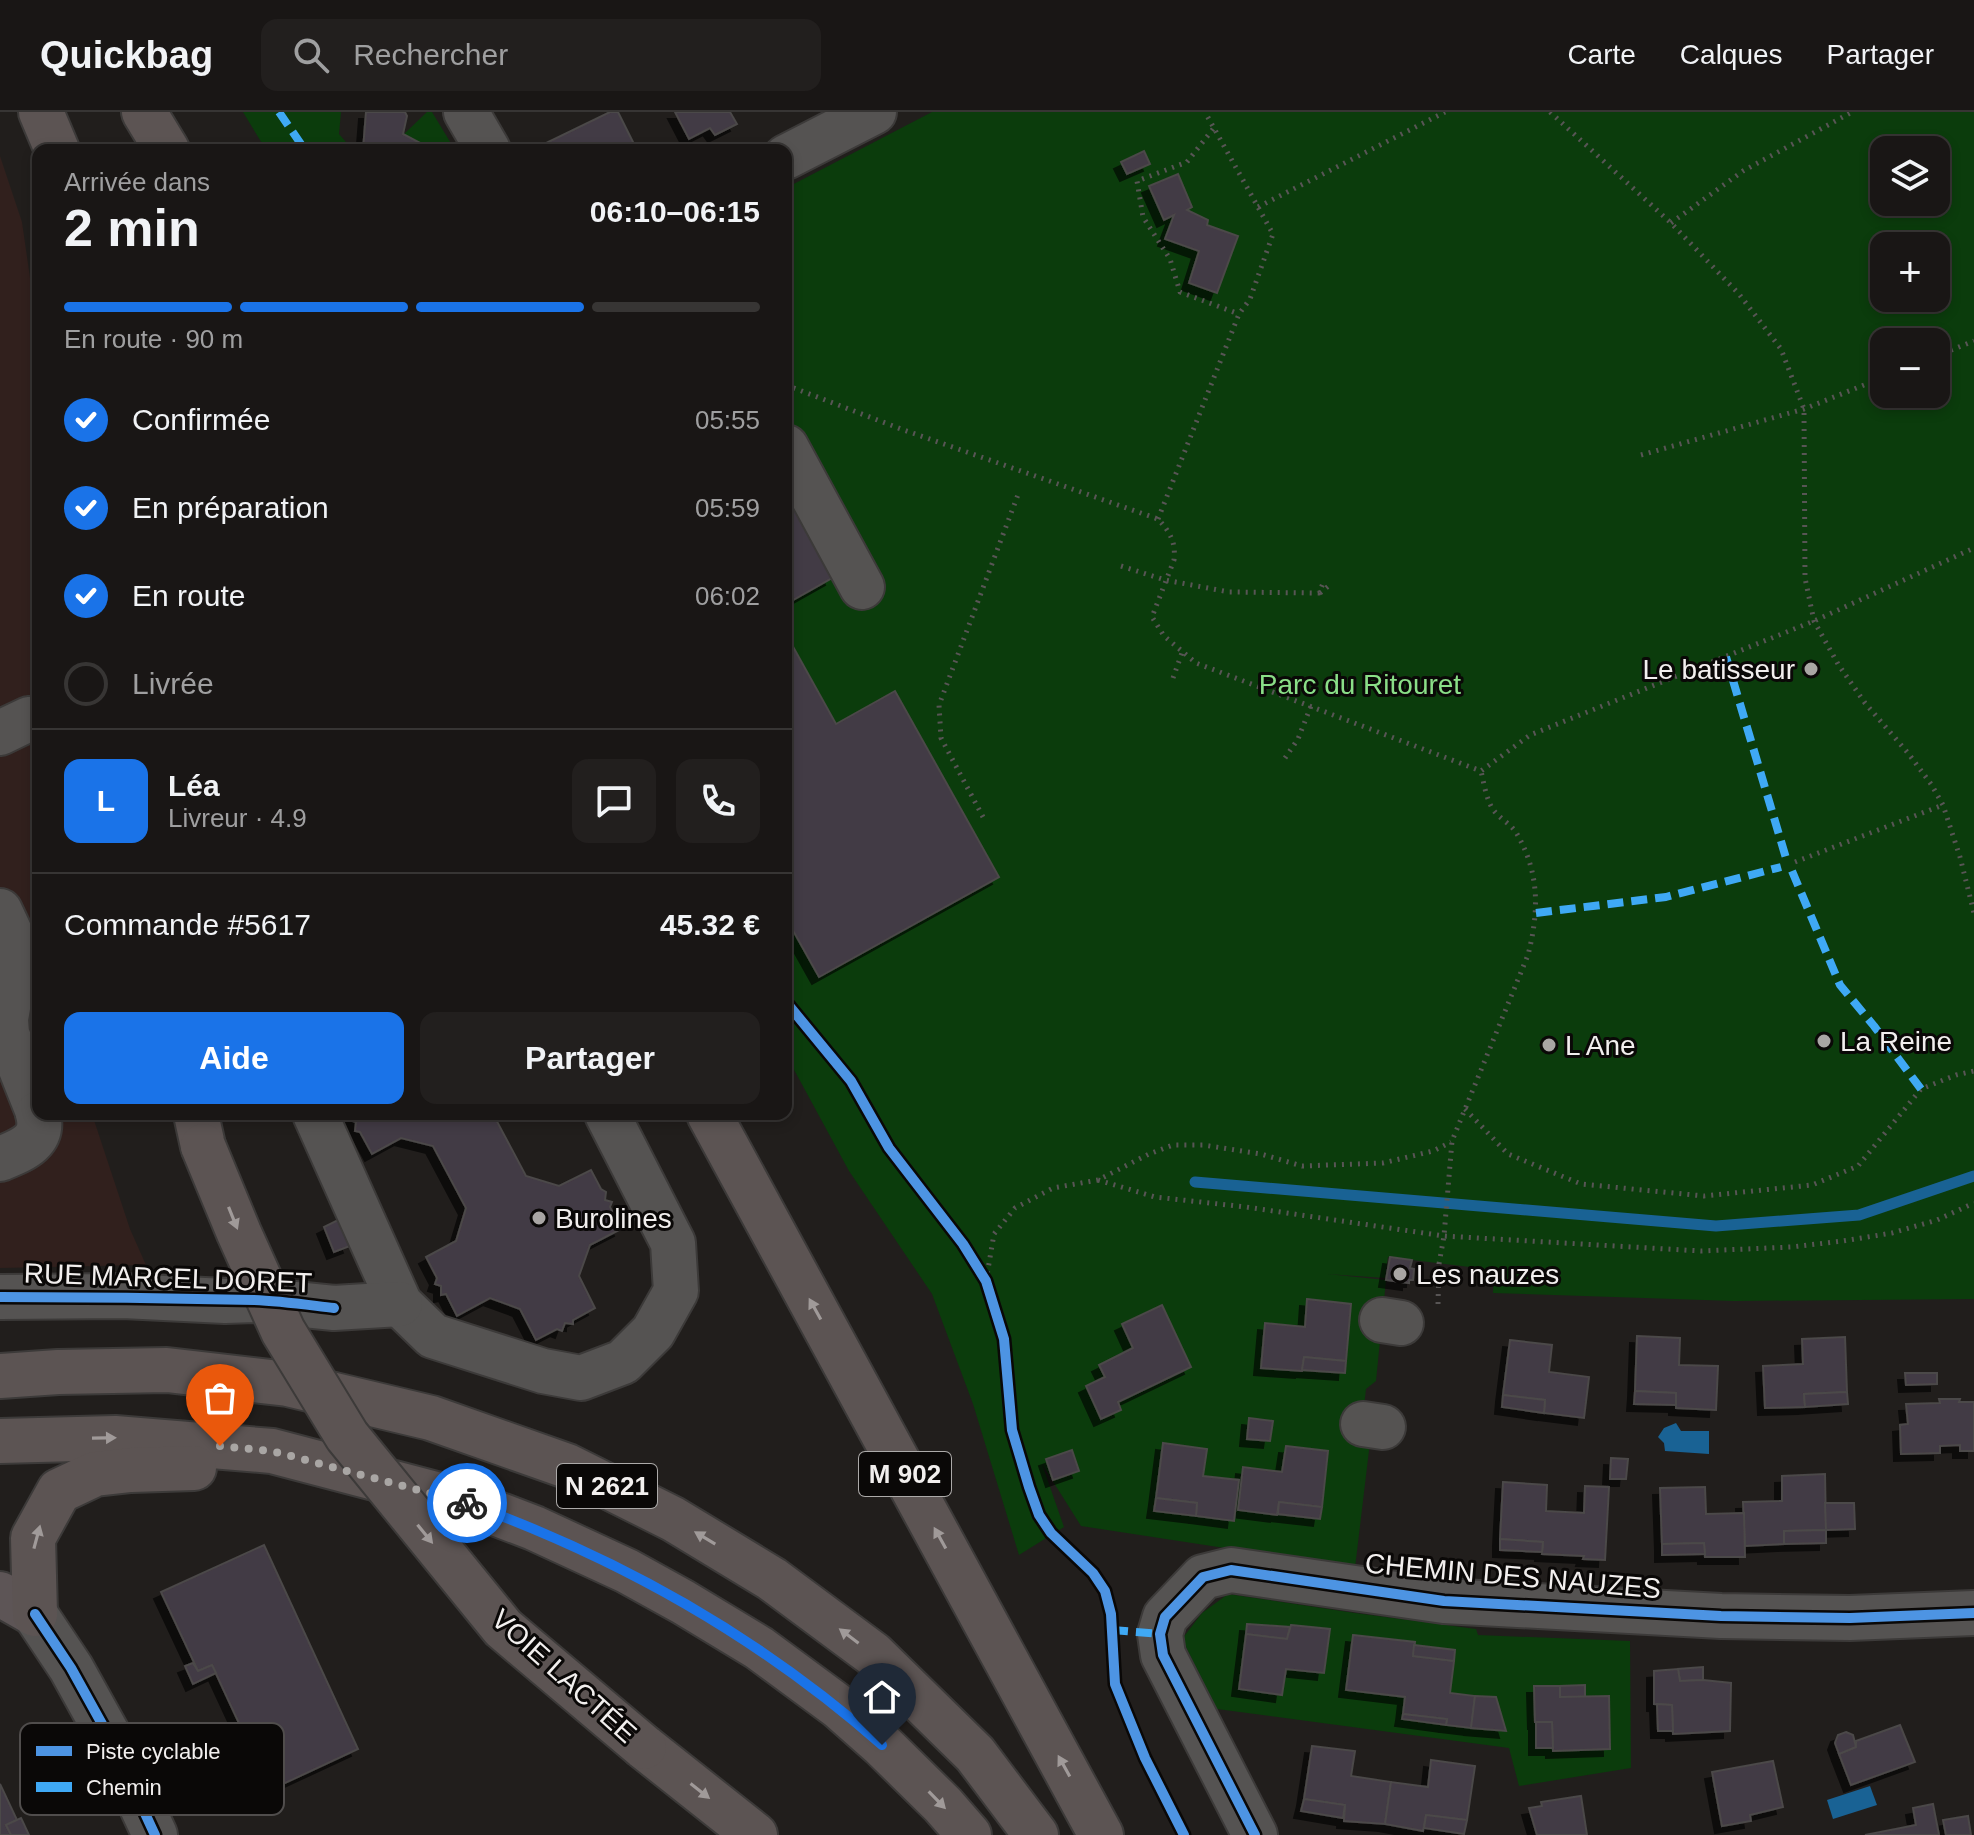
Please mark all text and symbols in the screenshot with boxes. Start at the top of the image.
search box [261,19,821,91]
icon: search [289,33,333,77]
text: Quickbag [40,34,213,76]
text: Rechercher [353,38,508,71]
text: Carte [1567,39,1636,70]
text: Calques [1680,39,1783,70]
text: Partager [1827,39,1934,70]
map controls [1870,136,1950,408]
button: layers [1870,136,1950,216]
text: Arrivée dans [64,167,210,197]
text: 06:10–06:15 [590,195,760,228]
text: 2 min [64,199,200,257]
button: + [1870,232,1950,312]
text: En route · 90 m [64,324,243,354]
button: − [1870,328,1950,408]
icon: check [64,398,108,442]
text: Confirmée [132,403,270,436]
text: 05:55 [695,405,760,435]
icon: check [64,486,108,530]
text: En préparation [132,491,329,524]
text: 05:59 [695,493,760,523]
icon: check [64,574,108,618]
text: En route [132,579,245,612]
text: 06:02 [695,581,760,611]
place label: Le batisseur [1642,654,1795,685]
marker: Le batisseur [1802,660,1820,678]
text: Livrée [132,667,214,700]
park label: Parc du Ritouret [1259,669,1461,700]
button: chat [572,759,656,843]
button: phone [676,759,760,843]
text: Léa [168,769,220,802]
text: L [97,784,115,817]
text: Livreur · 4.9 [168,803,307,833]
text: Commande #5617 [64,908,311,941]
text: 45.32 € [660,908,760,941]
button: Aide [64,1012,404,1104]
button: Partager [420,1012,760,1104]
place label: La Reine [1840,1026,1952,1057]
place label: L Ane [1565,1030,1636,1061]
marker: La Reine [1815,1032,1833,1050]
marker: L Ane [1540,1036,1558,1054]
place label: Burolines [555,1203,672,1234]
one-way arrow [227,1207,240,1231]
marker: Burolines [530,1209,548,1227]
street label: RUE MARCEL DORET [23,1257,313,1299]
place label: Les nauzes [1416,1259,1559,1290]
marker: Les nauzes [1391,1265,1409,1283]
one-way arrow [809,1298,822,1321]
pin [186,1364,254,1446]
icon: bag [198,1376,242,1420]
one-way arrow [92,1432,117,1444]
road number: M 902 [859,1452,951,1496]
courier [427,1463,507,1543]
road number: N 2621 [557,1464,657,1508]
icon: bike [445,1481,489,1525]
one-way arrow [31,1524,43,1549]
one-way arrow [417,1524,434,1545]
one-way arrow [933,1526,947,1549]
one-way arrow [694,1532,716,1546]
street label: CHEMIN DES NAUZES [1364,1548,1662,1604]
street label: VOIE LACTÉE [485,1603,643,1749]
one-way arrow [839,1629,859,1645]
pin [848,1663,916,1745]
icon: home [860,1675,904,1719]
legend [20,1723,284,1815]
text: Piste cyclable [86,1739,221,1764]
one-way arrow [1058,1755,1072,1777]
text: Chemin [86,1775,162,1800]
one-way arrow [690,1782,710,1799]
one-way arrow [927,1790,946,1809]

